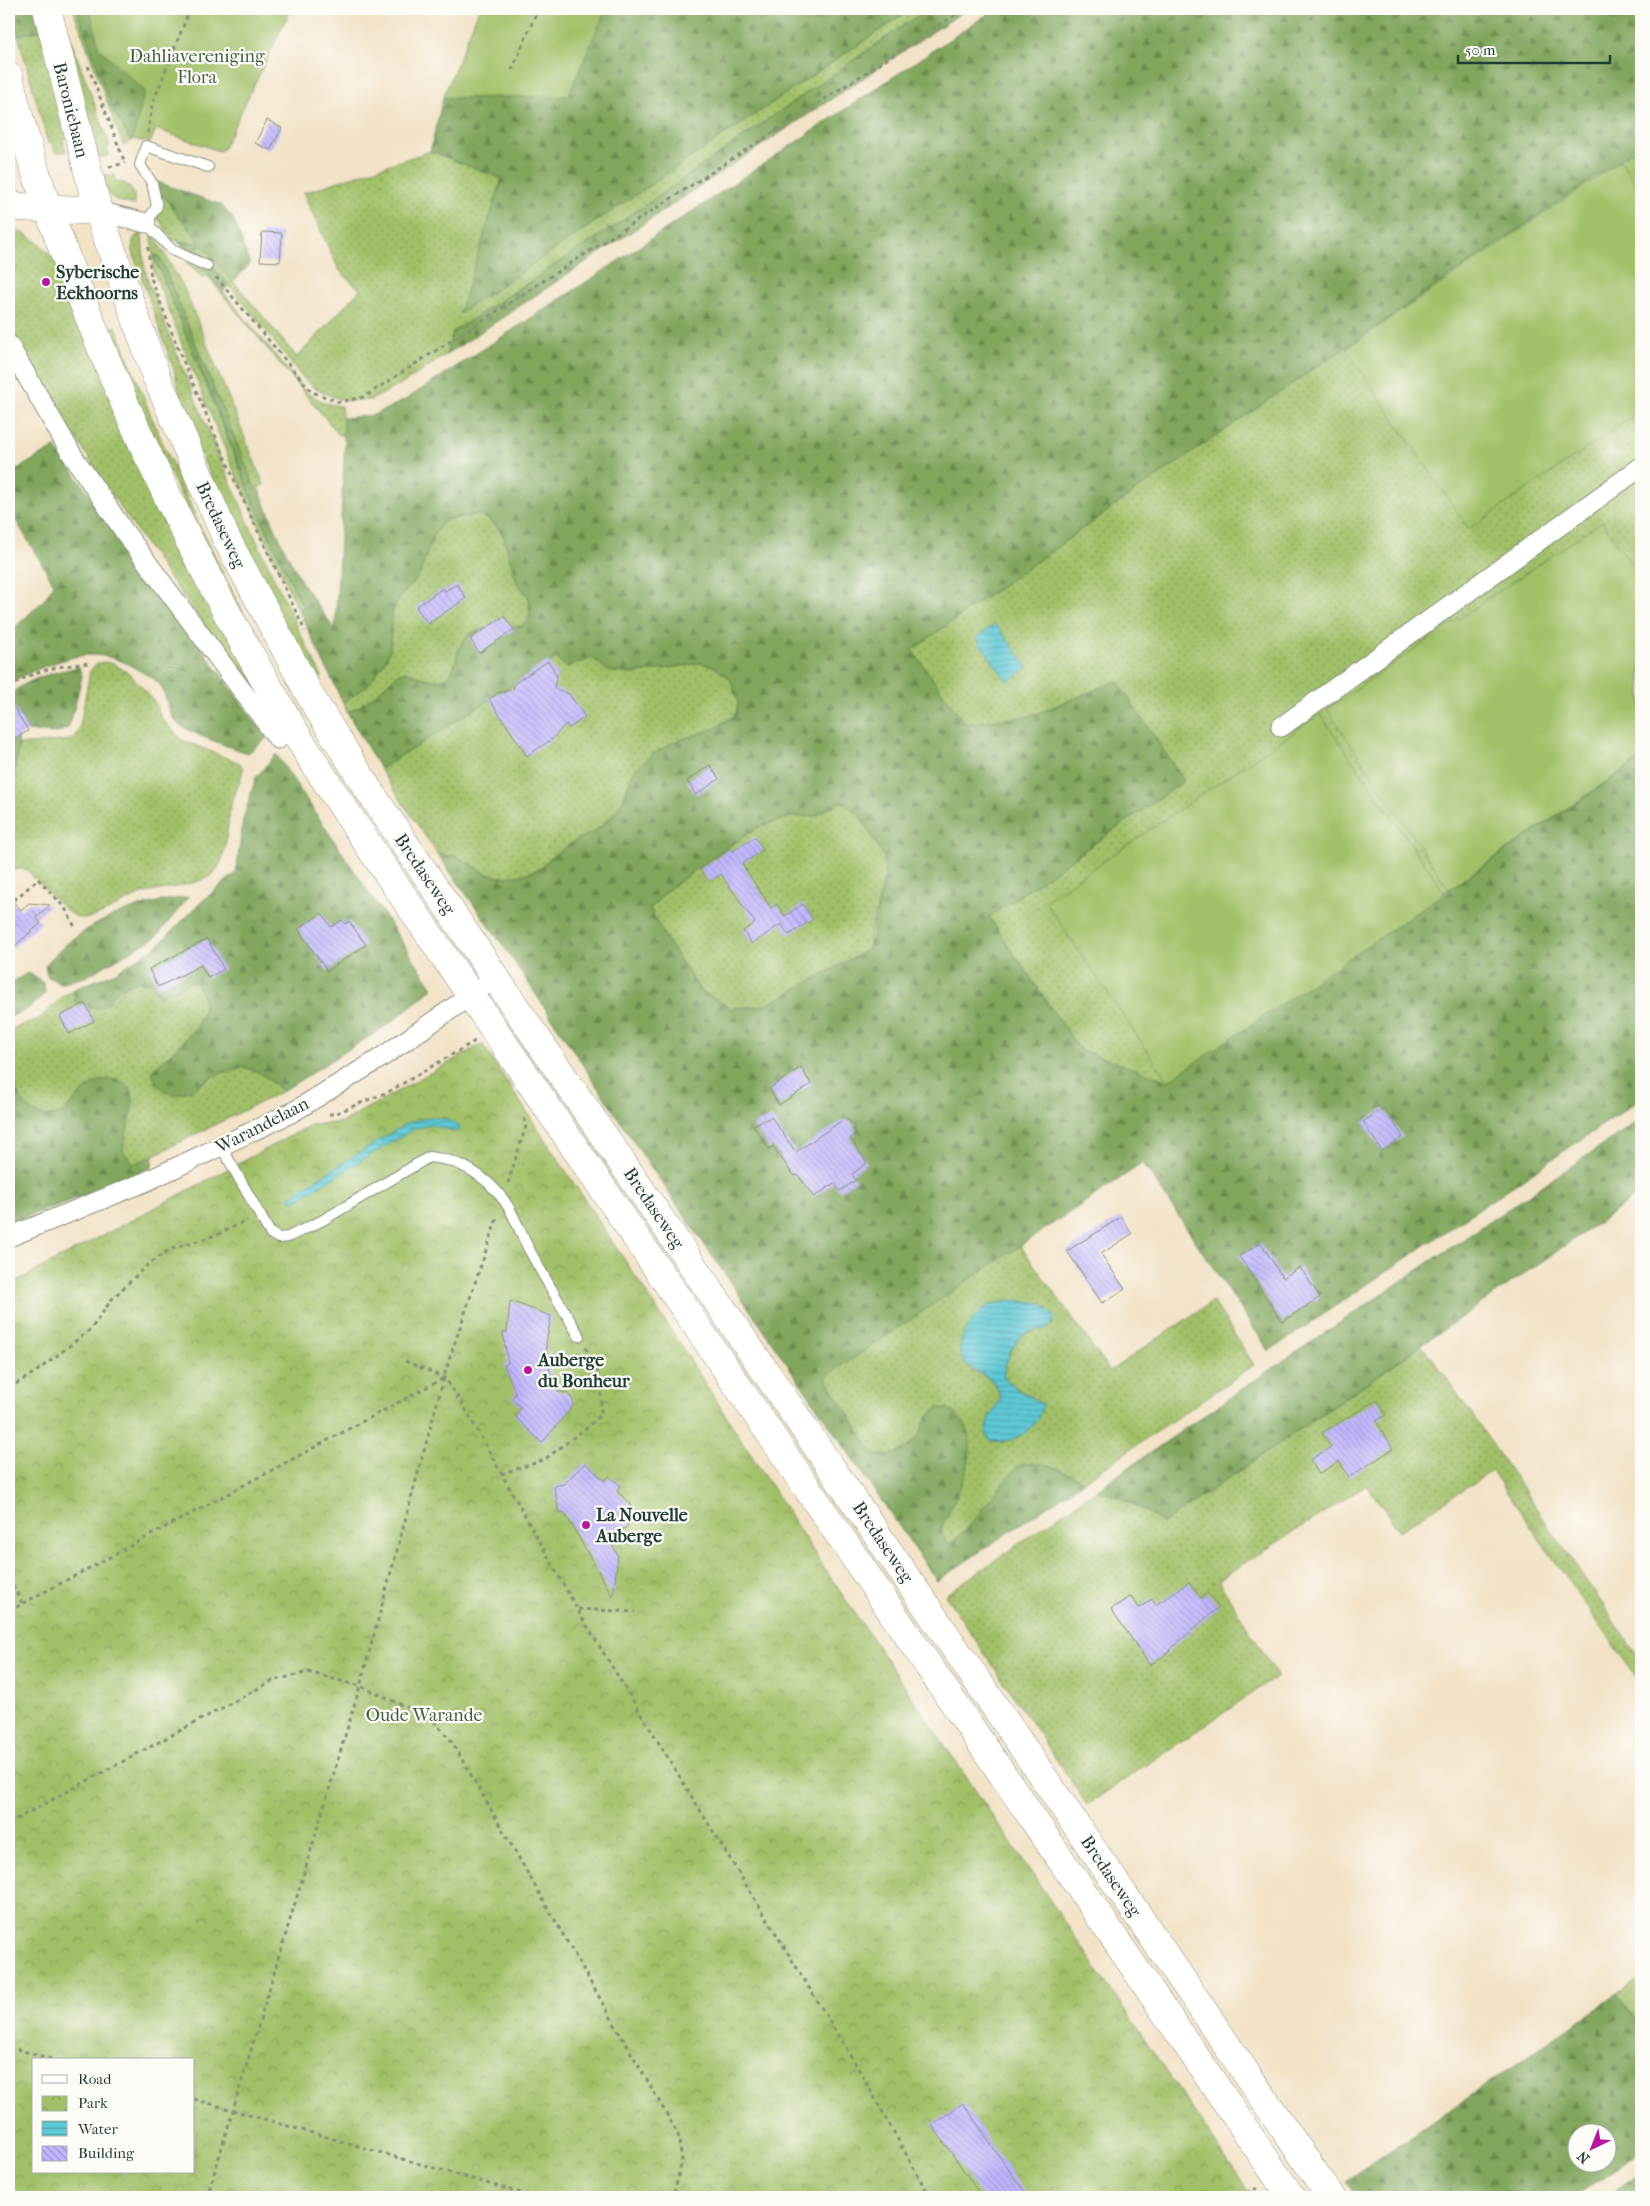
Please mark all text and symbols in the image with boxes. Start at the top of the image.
scale bar [1458,32,1610,64]
text: 50 m [1465,41,1496,59]
park label: Dahliavereniging Flora [129,46,265,88]
street label: Baroniebaan [49,60,93,161]
place label: Syberische Eekhoorns [56,262,139,304]
marker: Syberische Eekhoorns [40,276,52,288]
street label: Bredaseweg [191,479,250,572]
street label: Bredaseweg [390,830,460,919]
street label: Warandelaan [211,1093,313,1158]
street label: Bredaseweg [619,1164,689,1253]
place label: Auberge du Bonheur [537,1350,630,1392]
marker: Auberge du Bonheur [522,1364,534,1376]
street label: Bredaseweg [848,1498,918,1587]
place label: La Nouvelle Auberge [595,1505,688,1547]
marker: La Nouvelle Auberge [580,1519,592,1531]
park label: Oude Warande [366,1705,482,1726]
street label: Bredaseweg [1076,1832,1146,1921]
legend [32,2058,195,2174]
text: Road [78,2070,112,2088]
text: Park [78,2094,108,2112]
text: Water [77,2120,118,2138]
north arrow [1568,2124,1618,2174]
text: Building [78,2144,135,2162]
text: N [1574,2147,1593,2167]

